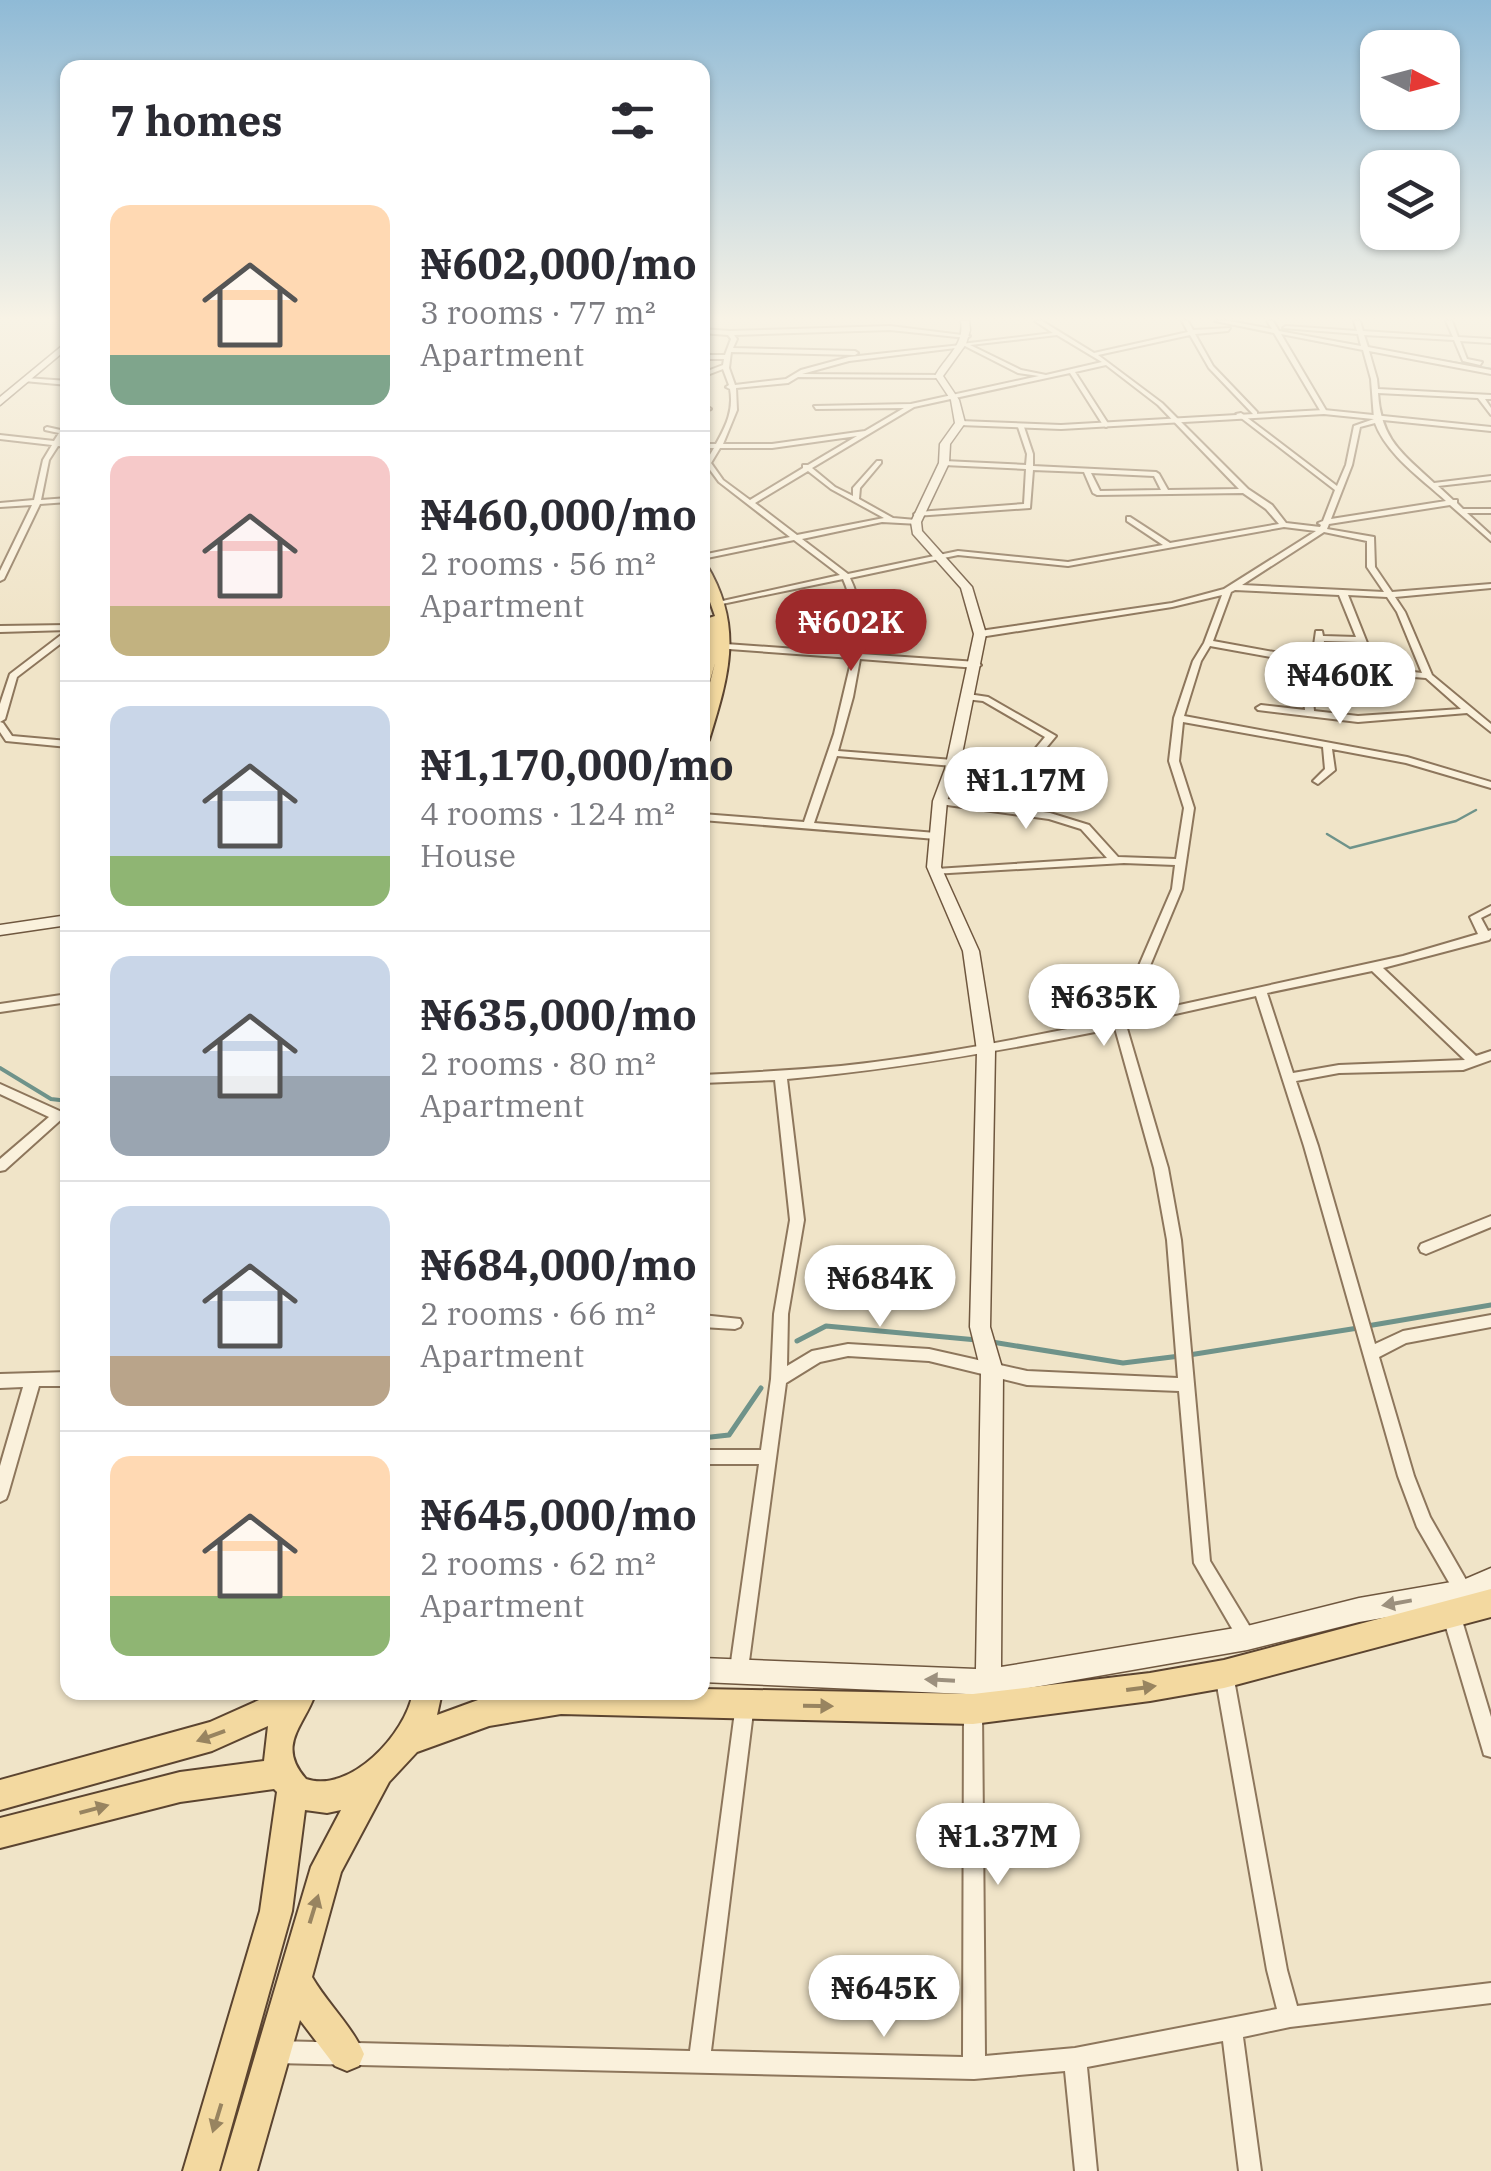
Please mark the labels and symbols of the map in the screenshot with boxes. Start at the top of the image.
north arrow [1360,30,1460,130]
pin: ₦602K [781,589,921,674]
pin: ₦460K [1270,642,1410,727]
pin: ₦1.17M [945,747,1107,832]
pin: ₦635K [1034,964,1174,1049]
pin: ₦684K [810,1245,950,1330]
one-way arrow [1381,1596,1412,1611]
one-way arrow [924,1672,955,1688]
one-way arrow [1126,1680,1158,1696]
one-way arrow [802,1698,834,1714]
one-way arrow [195,1729,225,1744]
one-way arrow [79,1801,110,1817]
pin: ₦1.37M [917,1803,1079,1888]
one-way arrow [307,1893,322,1924]
pin: ₦645K [814,1955,954,2040]
one-way arrow [209,2103,224,2133]

